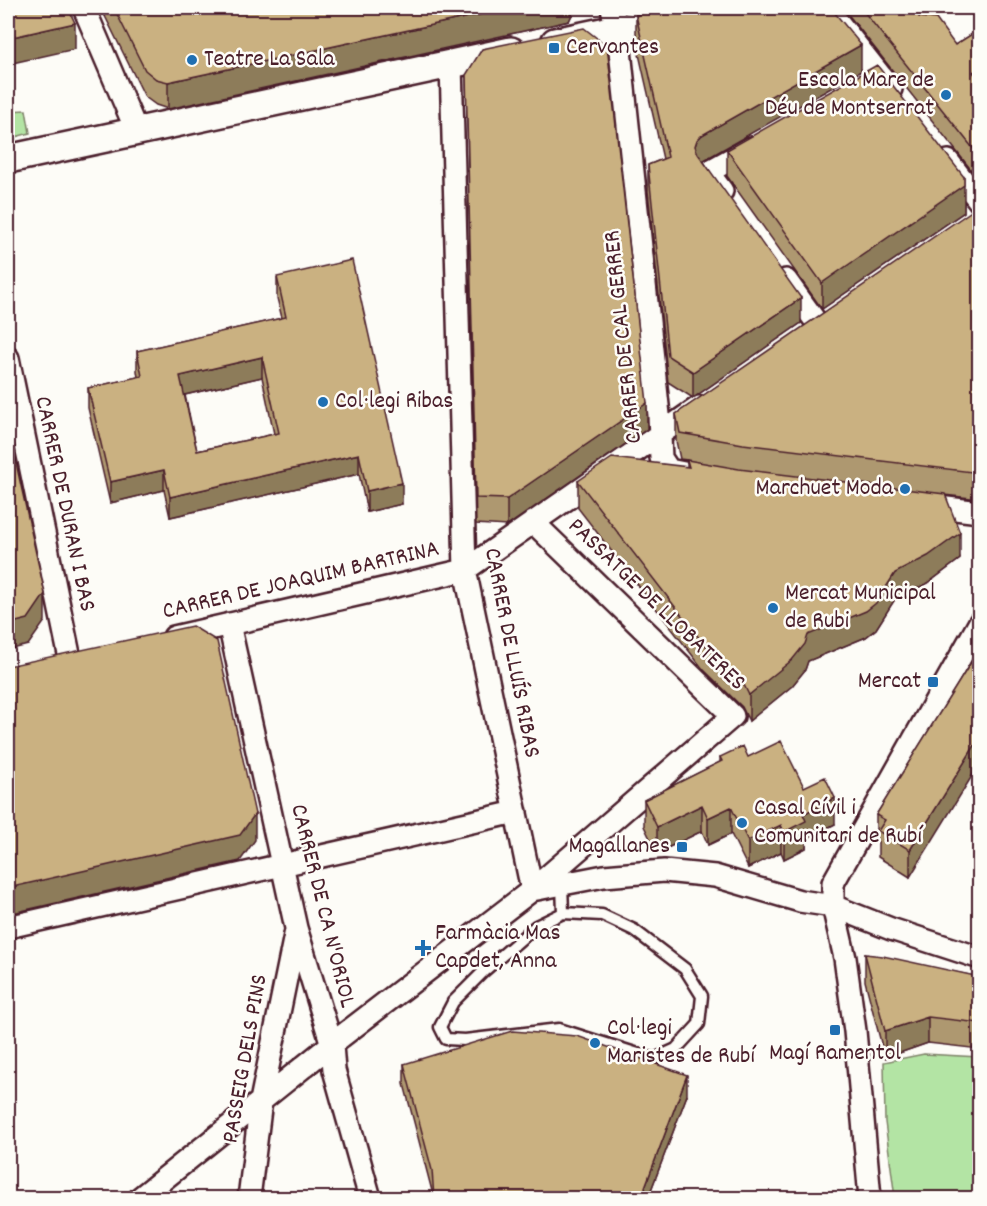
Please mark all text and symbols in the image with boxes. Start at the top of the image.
place label: Cervantes [566,31,659,65]
marker: Cervantes [547,41,561,55]
place label: Teatre La Sala [204,43,335,77]
marker: Teatre La Sala [185,53,199,67]
place label: Escola Mare de Déu de Montserrat [765,64,934,126]
marker: Escola Mare de Déu de Montserrat [939,88,953,102]
street label: CARRER DE CAL GERRER [596,229,652,445]
place label: Col·legi Ribas [335,385,453,419]
street label: CARRER DE DURAN I BAS [25,393,103,615]
marker: Col·legi Ribas [316,395,330,409]
place label: Marchuet Moda [756,472,894,506]
marker: Marchuet Moda [898,482,912,496]
street label: PASSATGE DE LLOBATERES [559,511,753,699]
street label: CARRER DE JOAQUIM BARTRINA [159,533,443,629]
street label: CARRER DE LLUÍS RIBAS [474,545,548,761]
place label: Mercat Municipal de Rubi [785,577,936,639]
marker: Mercat Municipal de Rubi [766,601,780,615]
place label: Mercat [858,665,921,699]
marker: Mercat [926,675,940,689]
place label: Casal Cívil i Comunitari de Rubí [754,792,923,854]
street label: CARRER DE CA N'ORIOL [280,801,364,1012]
marker: Casal Cívil i Comunitari de Rubí [735,816,749,830]
place label: Magallanes [568,830,670,864]
marker: Magallanes [675,840,689,854]
place label: Farmàcia Mas Capdet, Anna [435,917,561,979]
marker: Farmàcia Mas Capdet, Anna [416,941,430,955]
street label: PASSEIG DELS PINS [214,972,278,1146]
place label: Col·legi Maristes de Rubí [607,1012,756,1074]
marker: Magí Ramentol [828,1023,842,1037]
marker: Col·legi Maristes de Rubí [588,1036,602,1050]
place label: Magí Ramentol [769,1037,901,1071]

